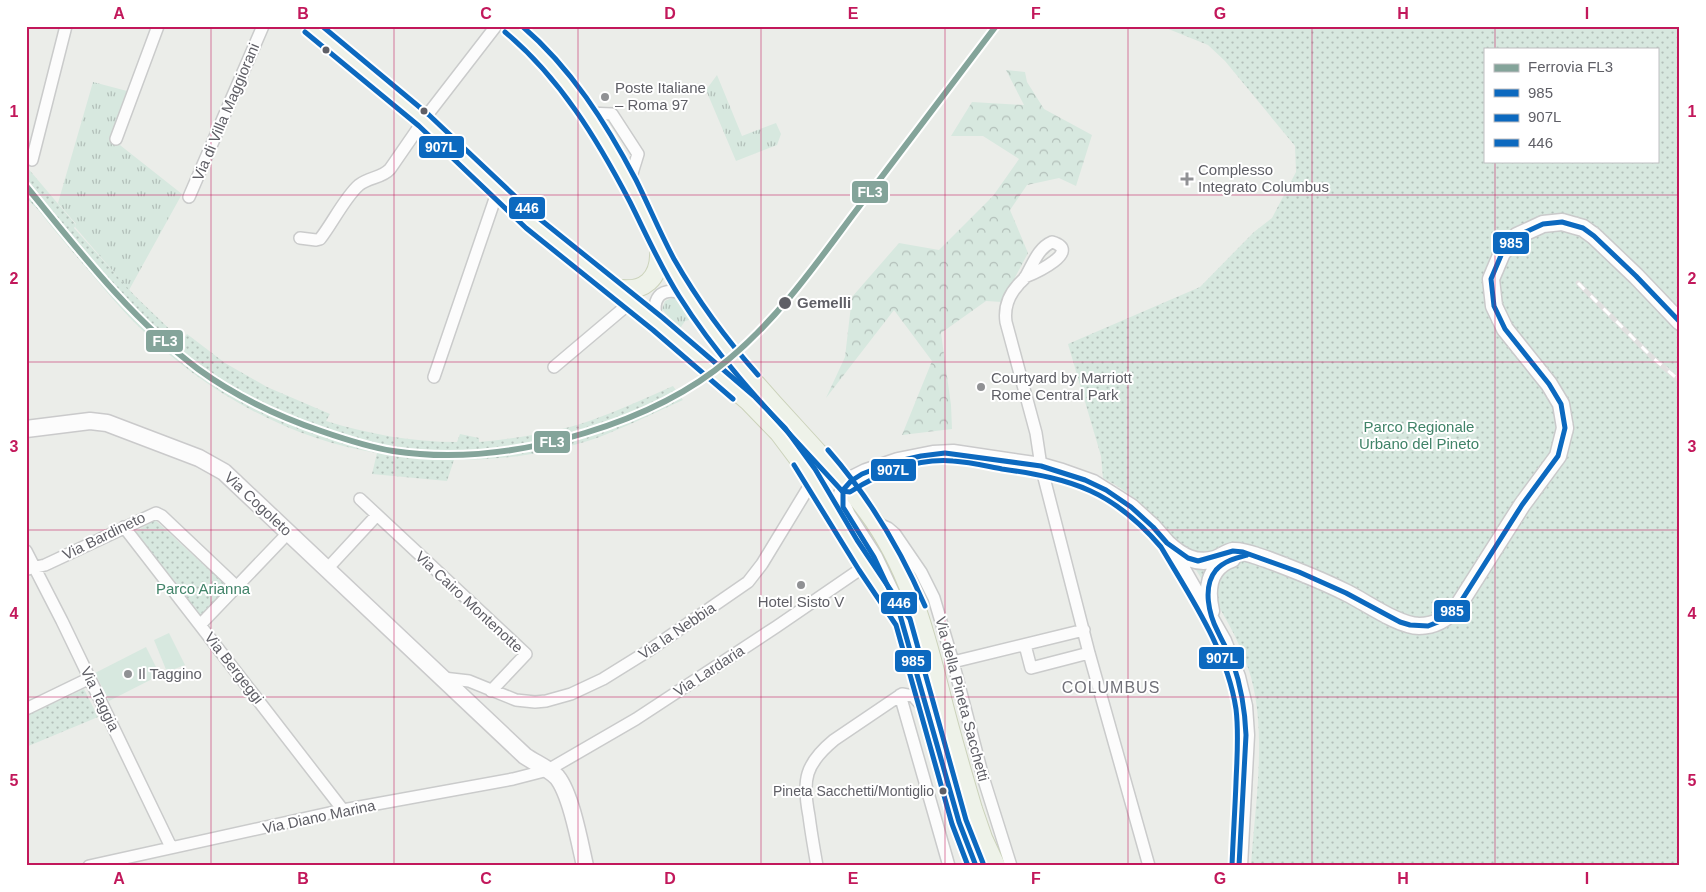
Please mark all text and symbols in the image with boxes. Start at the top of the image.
text: A [113,5,125,22]
text: B [297,5,309,22]
text: C [480,5,492,22]
text: D [664,5,676,22]
text: E [848,5,859,22]
text: F [1031,5,1041,22]
text: G [1214,5,1226,22]
text: H [1397,5,1409,22]
text: I [1585,5,1589,22]
street label: Via di Villa Maggiorani [189,40,262,183]
unlabelled marker [321,45,331,55]
legend [1484,48,1658,162]
text: Ferrovia FL3 [1528,58,1613,75]
place label: Poste Italiane – Roma 97 [615,79,706,113]
text: 985 [1528,84,1553,101]
marker: Poste Italiane – Roma 97 [599,91,611,103]
text: 1 [10,103,19,120]
text: 1 [1688,103,1697,120]
unlabelled marker [419,106,429,116]
text: 907L [1528,108,1561,125]
text: 446 [1528,134,1553,151]
line badge: 907L [418,135,465,159]
text: 907L [425,139,457,155]
place label: Complesso Integrato Columbus [1198,161,1329,195]
marker: Complesso Integrato Columbus [1180,172,1194,186]
line badge: FL3 [851,180,889,204]
text: FL3 [858,184,883,200]
line badge: 446 [508,196,546,220]
text: 446 [515,200,539,216]
line badge: 985 [1492,231,1530,255]
text: 985 [1499,235,1523,251]
text: 2 [10,270,19,287]
text: 2 [1688,270,1697,287]
place label: Gemelli [797,294,851,311]
marker: Gemelli [777,295,793,311]
line badge: FL3 [145,329,184,353]
text: FL3 [153,333,178,349]
place label: Courtyard by Marriott Rome Central Park [991,369,1133,403]
marker: Courtyard by Marriott Rome Central Park [975,381,987,393]
park label: Parco Regionale Urbano del Pineto [1359,418,1479,452]
line badge: FL3 [533,430,571,454]
text: FL3 [540,434,565,450]
text: 3 [10,438,19,455]
text: 3 [1688,438,1697,455]
line badge: 907L [870,458,917,482]
text: 907L [877,462,909,478]
street label: Via Cogoleto [221,468,295,539]
street label: Via Bardineto [60,508,148,563]
street label: Via Cairo Montenotte [412,547,527,656]
marker: Hotel Sisto V [795,579,807,591]
park label: Parco Arianna [156,580,251,597]
line badge: 446 [880,591,918,615]
place label: Hotel Sisto V [758,593,844,610]
text: 446 [887,595,911,611]
street label: Via la Nebbia [635,598,719,663]
line badge: 985 [1433,599,1471,623]
text: 985 [1440,603,1464,619]
text: 4 [10,605,19,622]
text: 4 [1688,605,1697,622]
street label: Via della Pineta Sacchetti [932,615,993,783]
street label: Via Bergeggi [201,629,267,707]
street label: Via Lardaria [670,641,748,700]
line badge: 907L [1198,646,1245,670]
line badge: 985 [894,649,932,673]
text: 907L [1206,650,1238,666]
text: 985 [901,653,925,669]
street label: Via Taggia [78,664,124,734]
place label: Il Taggino [138,665,202,682]
marker: Il Taggino [122,668,134,680]
district label: COLUMBUS [1062,679,1160,696]
text: 5 [10,772,19,789]
text: 5 [1688,772,1697,789]
place label: Pineta Sacchetti/Montiglio [773,783,934,799]
marker: Pineta Sacchetti/Montiglio [938,786,948,796]
street label: Via Diano Marina [261,796,377,837]
text: A [113,870,125,887]
text: B [297,870,309,887]
text: C [480,870,492,887]
text: D [664,870,676,887]
text: E [848,870,859,887]
text: F [1031,870,1041,887]
text: G [1214,870,1226,887]
text: H [1397,870,1409,887]
text: I [1585,870,1589,887]

